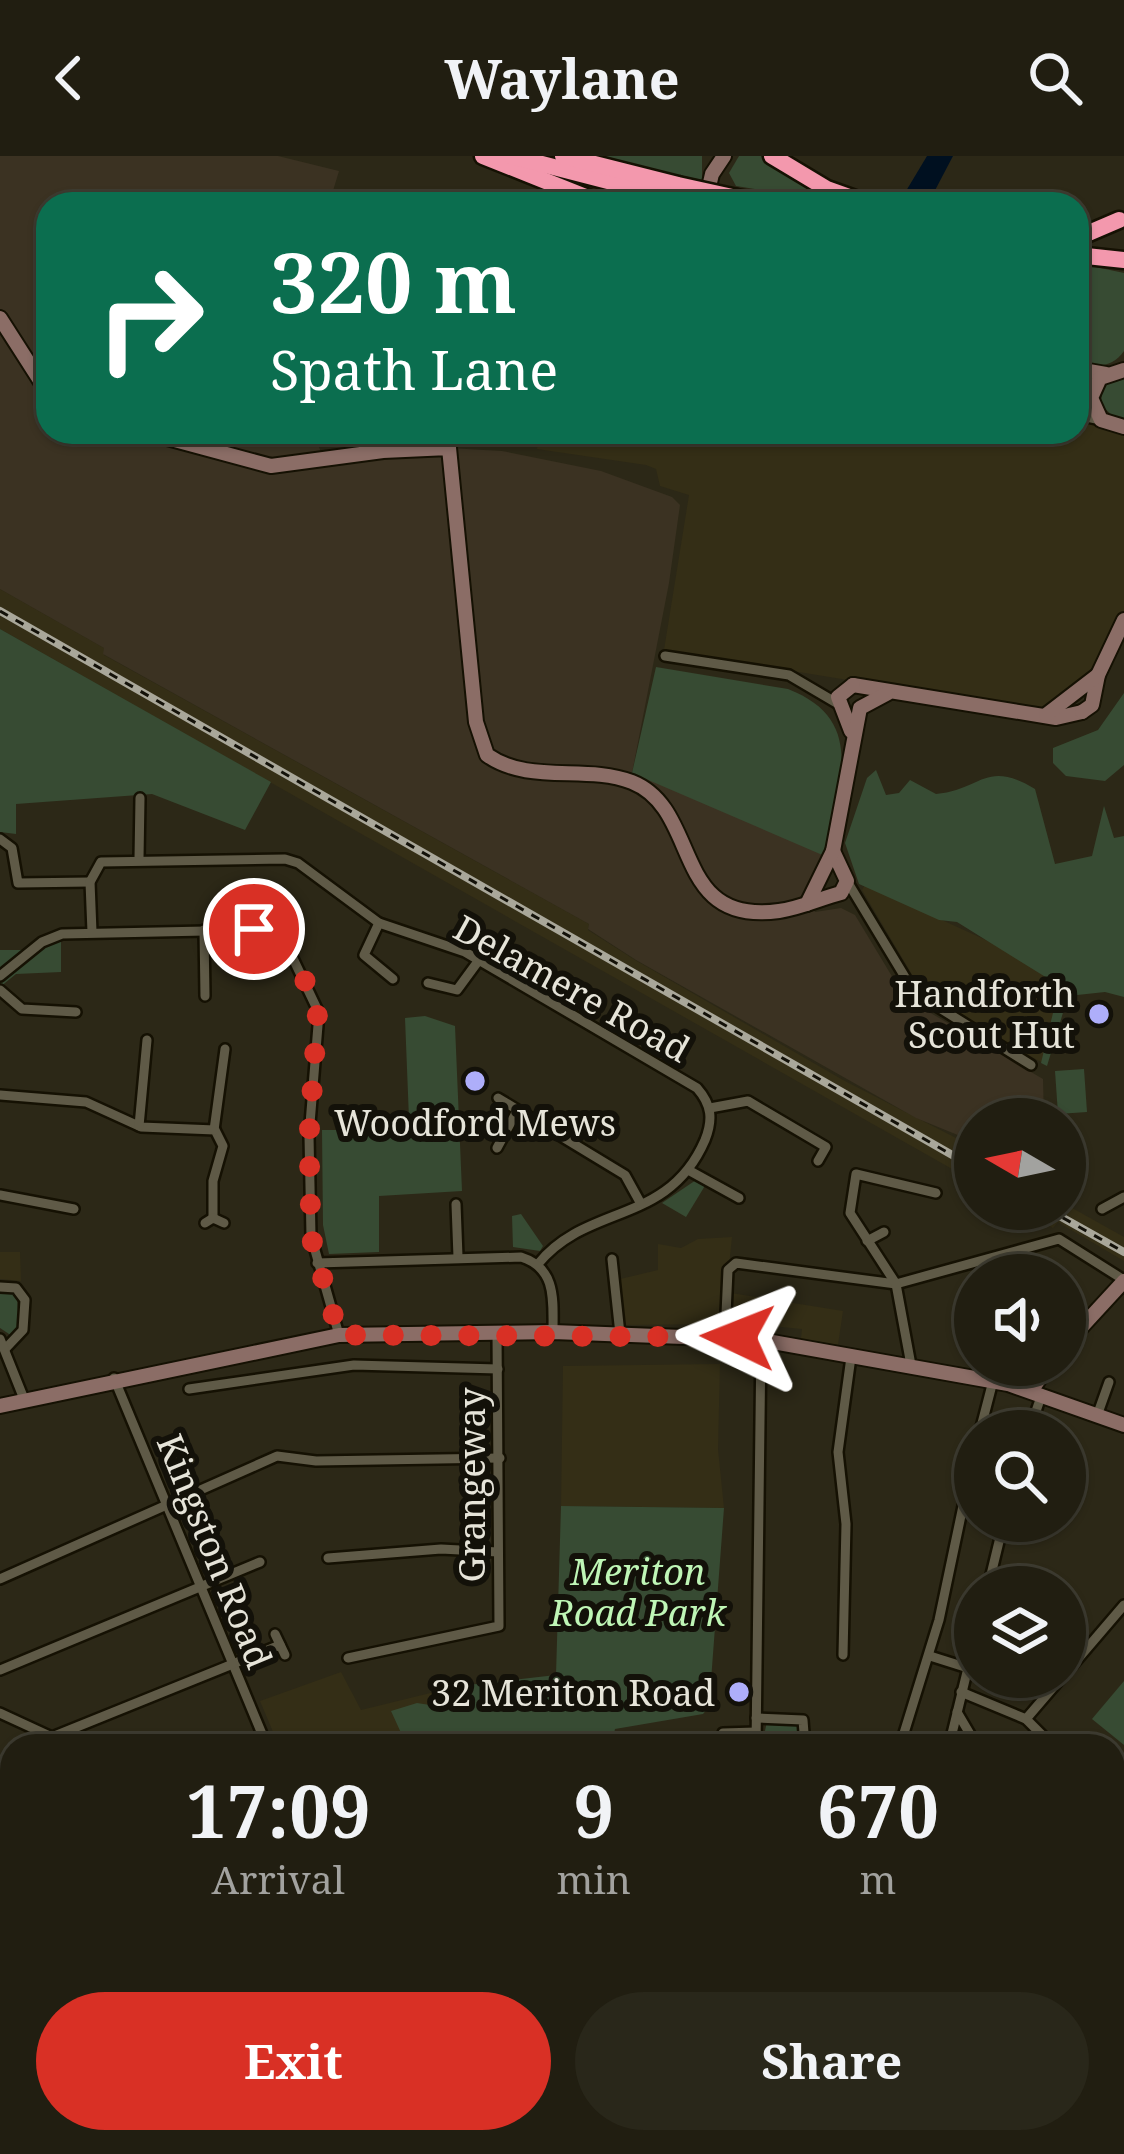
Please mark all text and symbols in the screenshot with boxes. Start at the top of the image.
text: Waylane [444,41,680,115]
icon: back [36,45,102,111]
icon: search [1022,45,1088,111]
text: 320 m [270,223,517,338]
icon: right [72,240,228,396]
text: Spath Lane [270,332,558,406]
pin [203,878,305,980]
icon: arrive [221,896,287,962]
street label: Delamere Road [445,903,699,1073]
place label: Handforth Scout Hut [894,969,1075,1059]
marker: Handforth Scout Hut [1086,1001,1112,1027]
marker: Woodford Mews [462,1068,488,1094]
place label: Woodford Mews [334,1098,616,1147]
north arrow [954,1098,1086,1230]
map controls [954,1098,1086,1698]
button: sound [954,1254,1086,1386]
position arrow [675,1274,801,1400]
street label: Grangeway [447,1387,496,1582]
button: search [954,1410,1086,1542]
street label: Kingston Road [146,1427,284,1675]
park label: Meriton Road Park [549,1547,728,1637]
button: layers [954,1566,1086,1698]
place label: 32 Meriton Road [431,1668,715,1717]
marker: 32 Meriton Road [726,1679,752,1705]
text: 17:09 [186,1761,371,1859]
text: 9 [573,1761,614,1859]
text: 670 [817,1761,939,1859]
text: Arrival [212,1852,345,1905]
text: min [557,1852,631,1905]
text: m [860,1852,896,1905]
button: Exit [36,1992,551,2130]
button: Share [575,1992,1089,2130]

